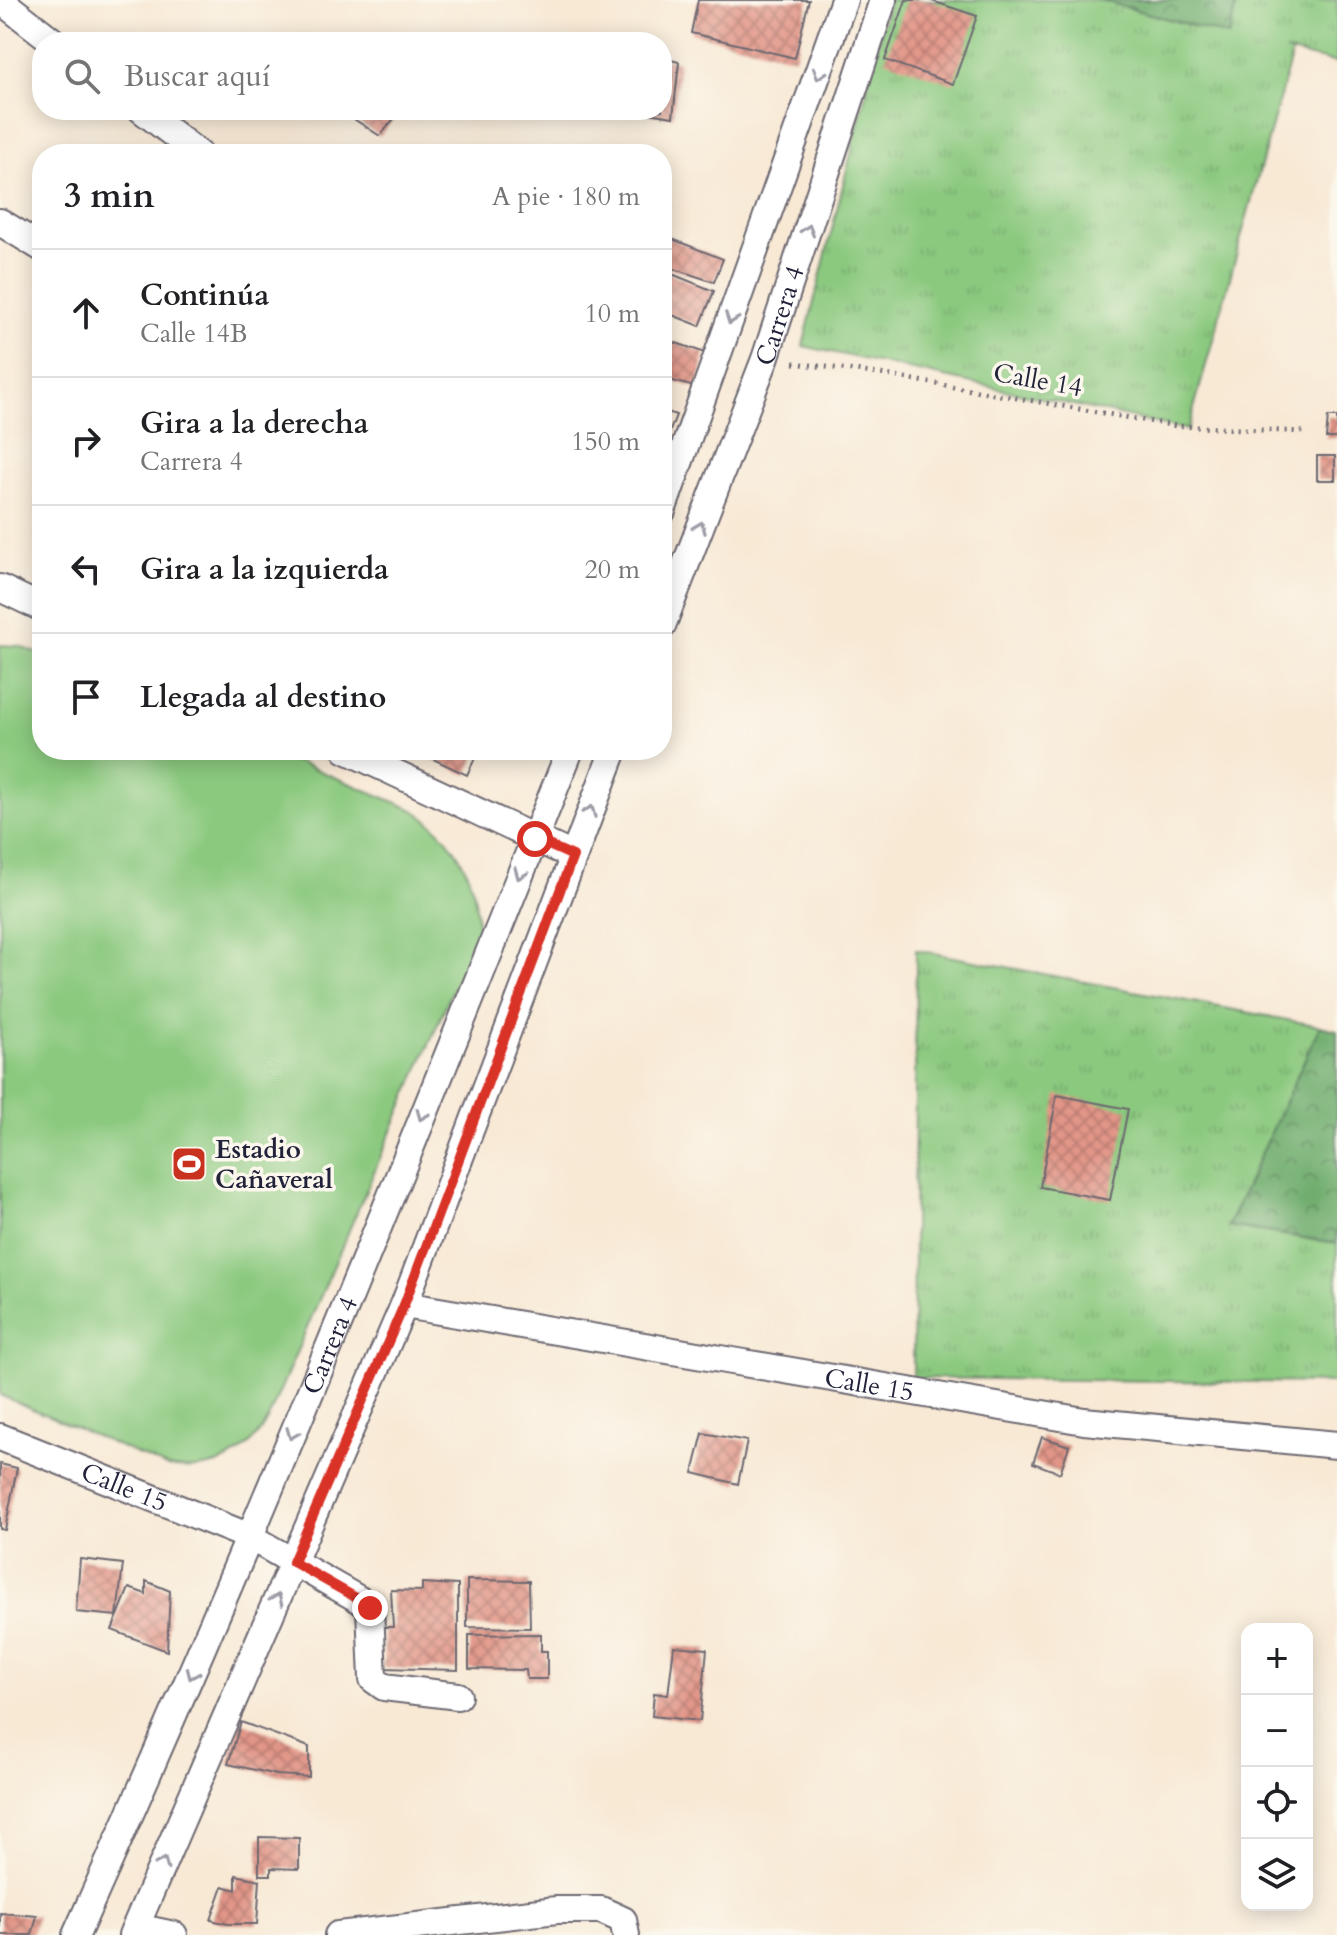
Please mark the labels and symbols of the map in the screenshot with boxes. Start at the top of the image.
one-way arrow [813,66,829,80]
one-way arrow [798,223,814,237]
street label: Carrera 4 [747,261,812,370]
one-way arrow [725,311,741,325]
street label: Calle 14 [991,355,1085,405]
one-way arrow [690,521,707,535]
one-way arrow [580,805,597,819]
route start [517,821,553,857]
one-way arrow [514,866,530,880]
one-way arrow [415,1107,432,1121]
place label: Estadio Cañaveral [215,1132,333,1197]
sports icon: Estadio Cañaveral [170,1145,208,1183]
street label: Carrera 4 [294,1291,365,1400]
street label: Calle 15 [822,1360,917,1409]
one-way arrow [286,1426,302,1440]
street label: Calle 15 [76,1454,173,1520]
route end [352,1590,388,1626]
one-way arrow [267,1593,283,1607]
one-way arrow [186,1666,202,1680]
one-way arrow [154,1857,170,1872]

